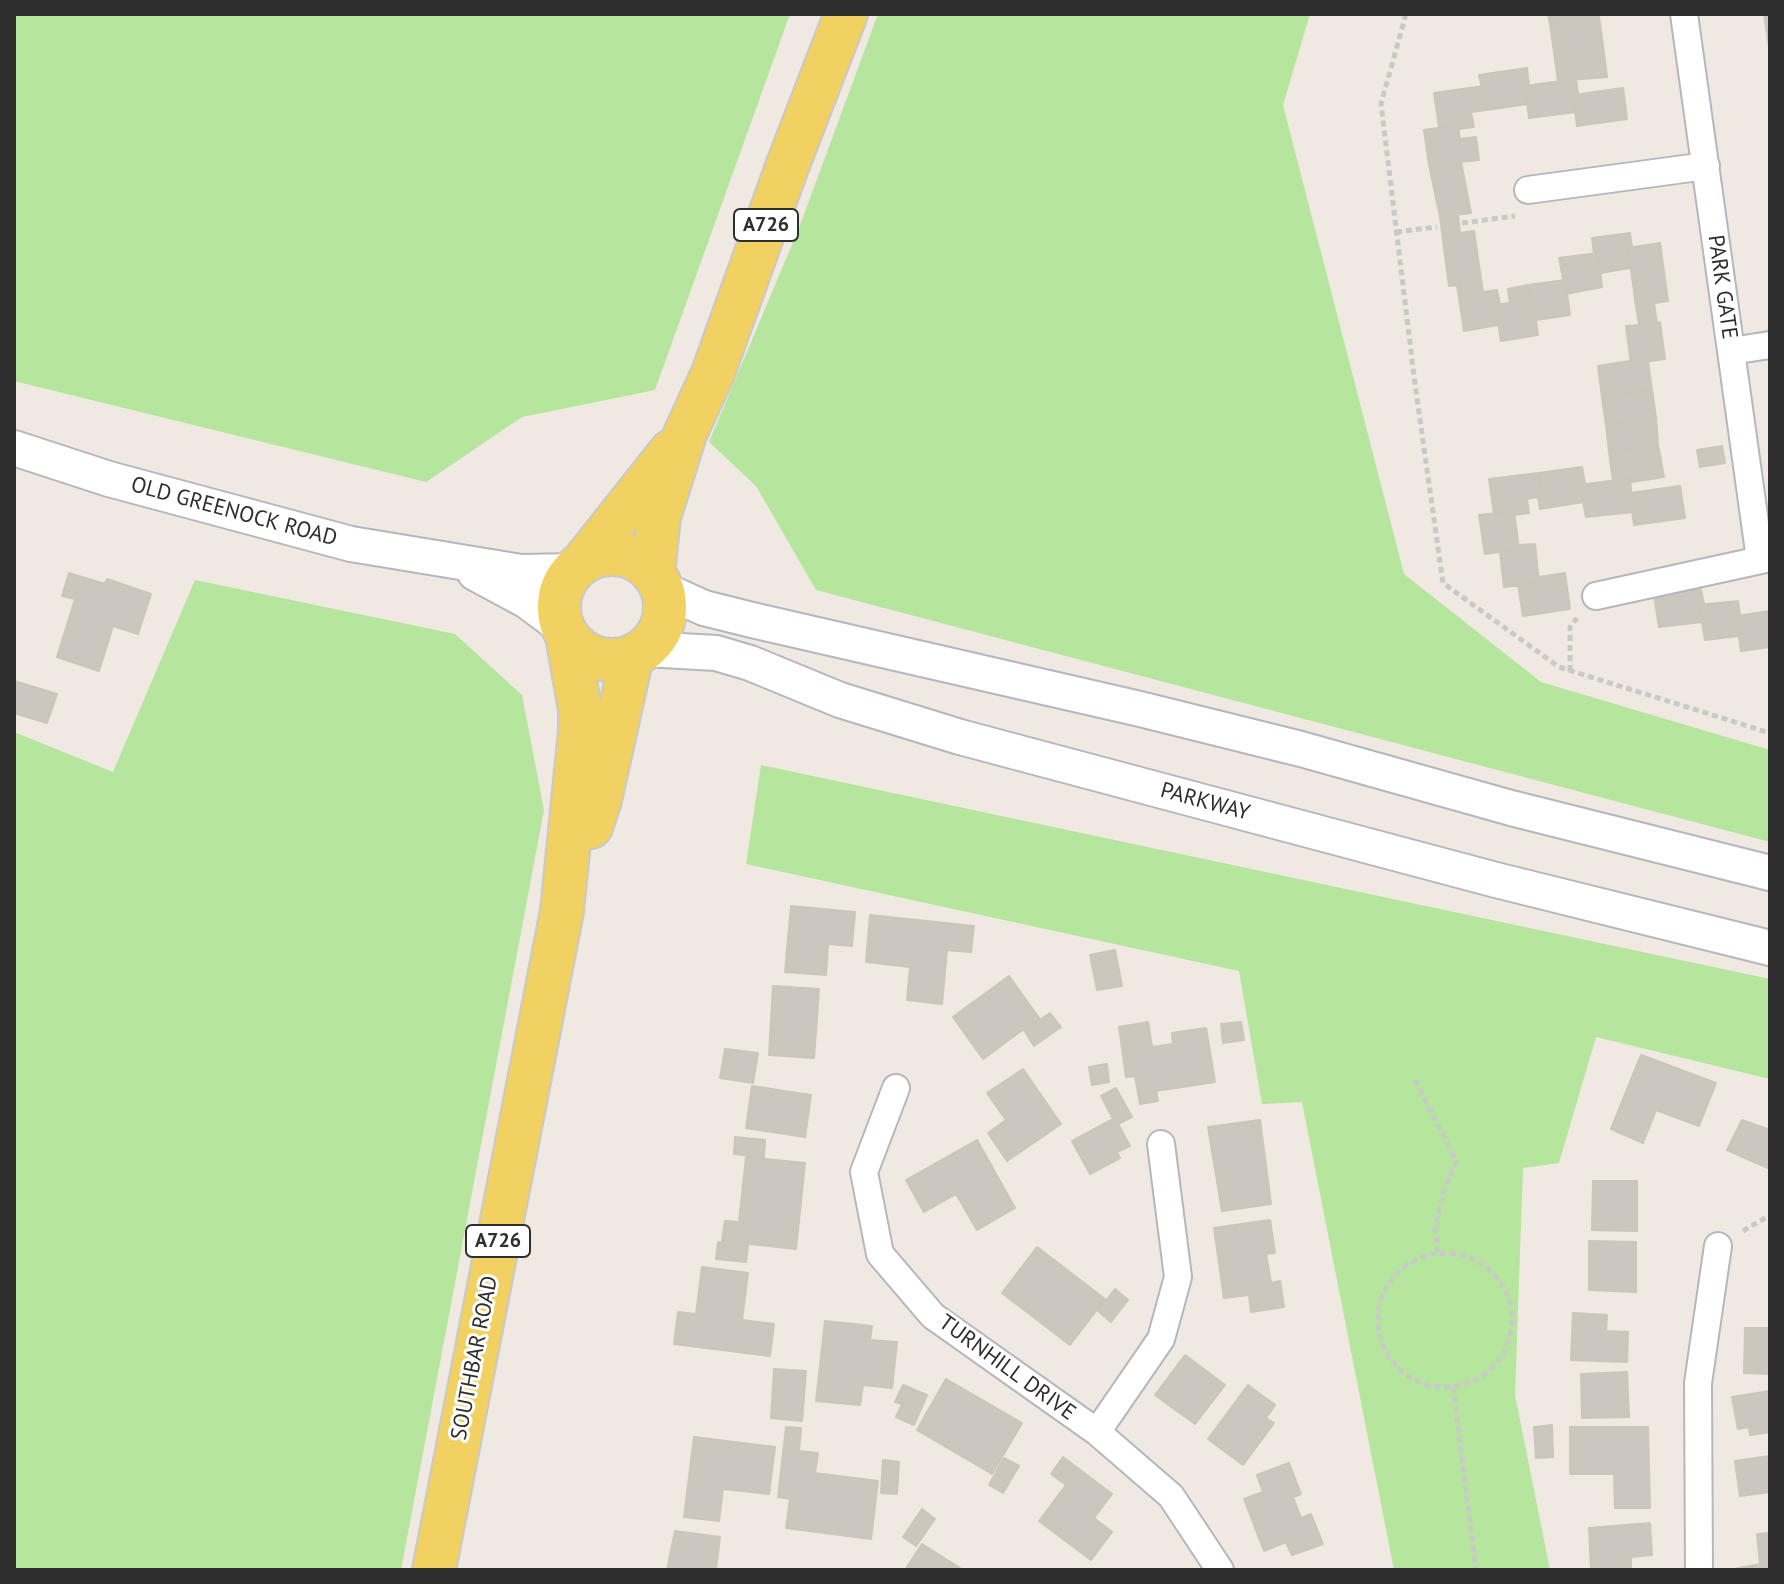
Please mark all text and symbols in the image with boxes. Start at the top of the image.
road number: A726 [734,209,798,241]
street label: PARK GATE [1702,233,1742,341]
street label: OLD GREENOCK ROAD [128,472,340,552]
street label: PARKWAY [1157,777,1253,827]
road number: A726 [466,1225,530,1257]
street label: SOUTHBAR ROAD [446,1274,504,1442]
street label: TURNHILL DRIVE [934,1310,1080,1426]

